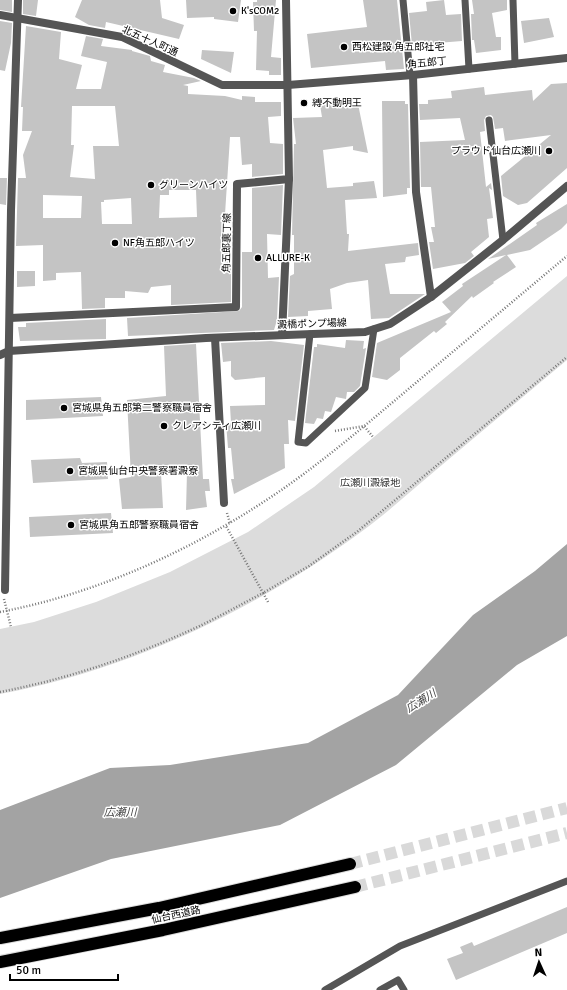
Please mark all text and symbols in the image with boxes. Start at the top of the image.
place label: K'sCOM2 [241,5,279,17]
marker: K'sCOM2 [228,6,238,16]
street label: 北五十人町通 [120,23,180,59]
place label: 西松建設 角五郎社宅 [352,41,444,53]
marker: 西松建設 角五郎社宅 [339,42,349,52]
street label: 角五郎丁 [406,55,448,71]
place label: 縛不動明王 [312,97,362,109]
marker: 縛不動明王 [299,98,309,108]
place label: プラウド仙台広瀬川 [451,145,541,157]
marker: プラウド仙台広瀬川 [544,146,554,156]
place label: グリーンハイツ [159,179,228,191]
marker: グリーンハイツ [146,180,156,190]
street label: 角五郎裏丁線 [220,213,234,273]
place label: NF角五郎ハイツ [123,237,195,249]
marker: NF角五郎ハイツ [110,238,120,248]
place label: ALLURE-K [266,252,310,264]
marker: ALLURE-K [253,253,263,263]
street label: 澱橋ポンプ場線 [277,317,347,331]
place label: 宮城県角五郎第二警察職員宿舎 [72,402,212,414]
marker: 宮城県角五郎第二警察職員宿舎 [59,403,69,413]
place label: クレアシティ広瀬川 [172,420,261,432]
marker: クレアシティ広瀬川 [159,421,169,431]
place label: 宮城県仙台中央警察署澱寮 [78,465,198,477]
marker: 宮城県仙台中央警察署澱寮 [65,466,75,476]
park label: 広瀬川澱緑地 [340,477,401,489]
place label: 宮城県角五郎警察職員宿舎 [79,519,199,531]
marker: 宮城県角五郎警察職員宿舎 [66,520,76,530]
water label: 広瀬川 [404,686,439,715]
water label: 広瀬川 [104,806,137,819]
street label: 仙台西道路 [150,904,202,926]
north arrow [519,942,559,982]
text: N [534,946,543,959]
scale bar [10,956,118,982]
text: 50 m [16,963,41,978]

